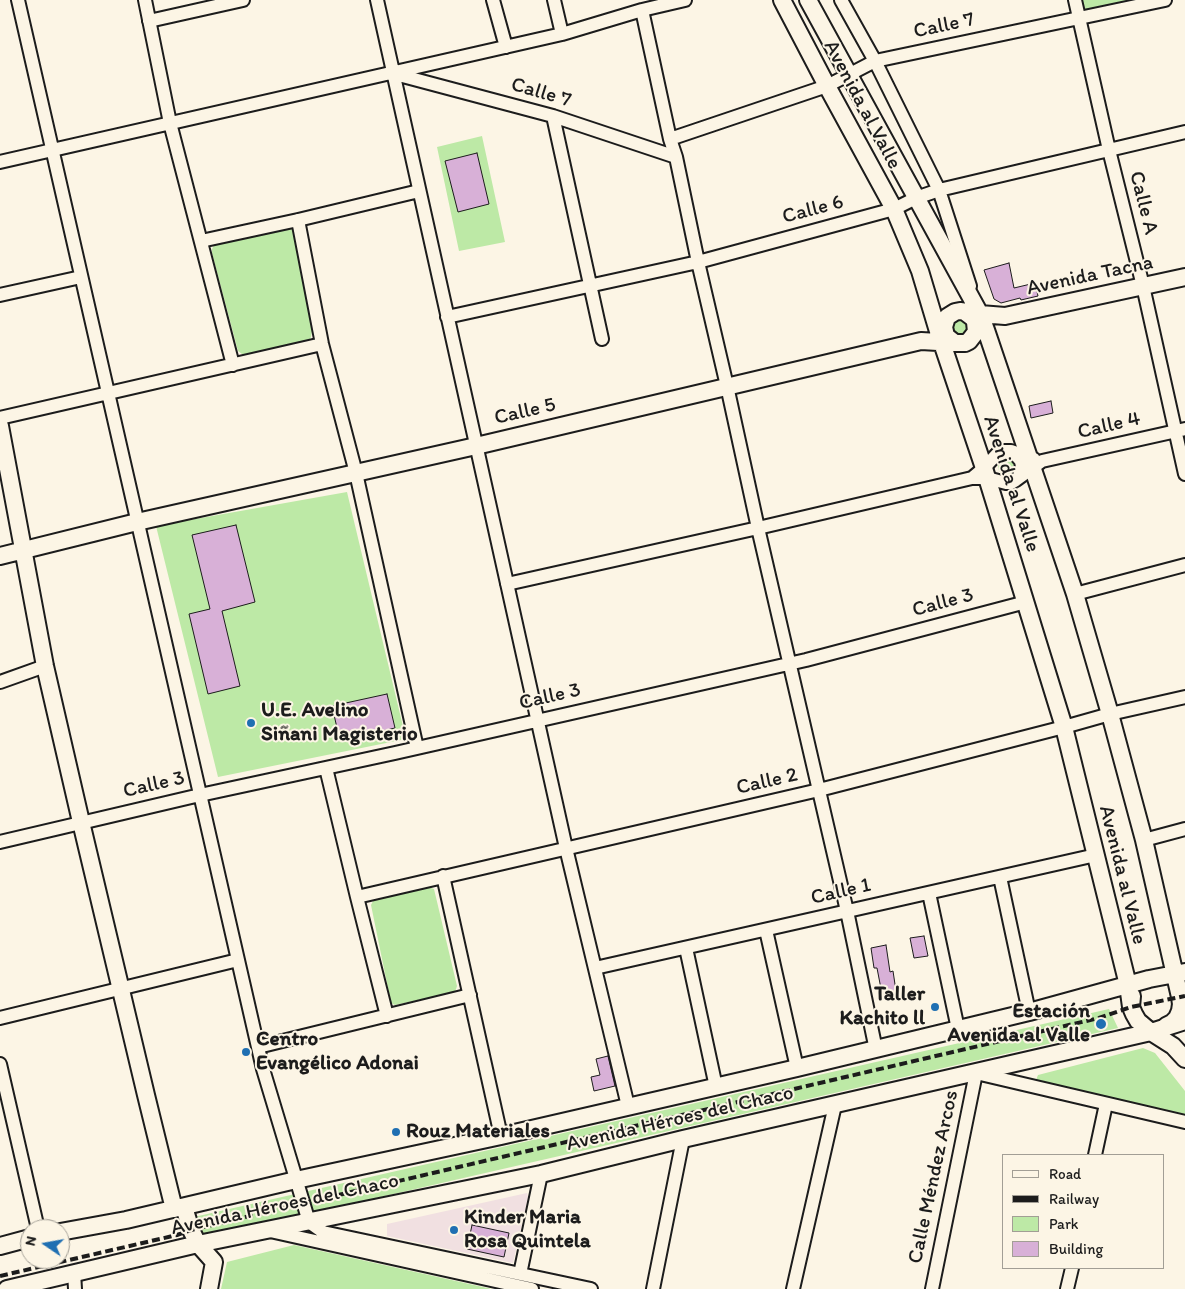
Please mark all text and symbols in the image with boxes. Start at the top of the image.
street label: Calle 7 [911,7,977,45]
street label: Avenida al Valle [817,36,907,174]
street label: Calle 7 [508,72,574,114]
street label: Calle A [1123,169,1163,237]
street label: Calle 6 [780,190,846,230]
street label: Avenida Tacna [1025,250,1155,302]
street label: Calle 5 [492,393,558,431]
street label: Calle 4 [1075,407,1143,445]
street label: Avenida al Valle [977,412,1045,556]
street label: Calle 3 [910,583,976,623]
street label: Calle 3 [517,678,583,716]
place label: U.E. Avelino Siñani Magisterio [261,698,418,748]
marker: U.E. Avelino Siñani Magisterio [245,717,257,729]
street label: Calle 2 [734,763,800,801]
street label: Calle 3 [121,766,187,804]
street label: Avenida al Valle [1093,803,1151,947]
street label: Calle 1 [809,873,873,911]
place label: Taller Kachito ll [840,982,925,1032]
place label: Estación Avenida al Valle [948,999,1090,1049]
marker: Taller Kachito ll [929,1001,941,1013]
marker: Estación Avenida al Valle [1094,1017,1108,1031]
place label: Centro Evangélico Adonai [256,1027,419,1077]
marker: Centro Evangélico Adonai [240,1046,252,1058]
street label: Avenida Héroes del Chaco [564,1081,796,1157]
street label: Calle Méndez Arcos [903,1088,965,1266]
place label: Rouz Materiales [406,1119,550,1145]
marker: Rouz Materiales [390,1126,402,1138]
legend [1002,1154,1165,1269]
text: Road [1049,1165,1081,1183]
street label: Avenida Héroes del Chaco [169,1169,401,1241]
text: Railway [1049,1190,1099,1208]
place label: Kinder Maria Rosa Quintela [464,1205,591,1255]
text: Park [1049,1215,1079,1233]
north arrow [20,1219,70,1269]
marker: Kinder Maria Rosa Quintela [448,1224,460,1236]
text: N [22,1235,40,1247]
text: Building [1049,1240,1103,1258]

